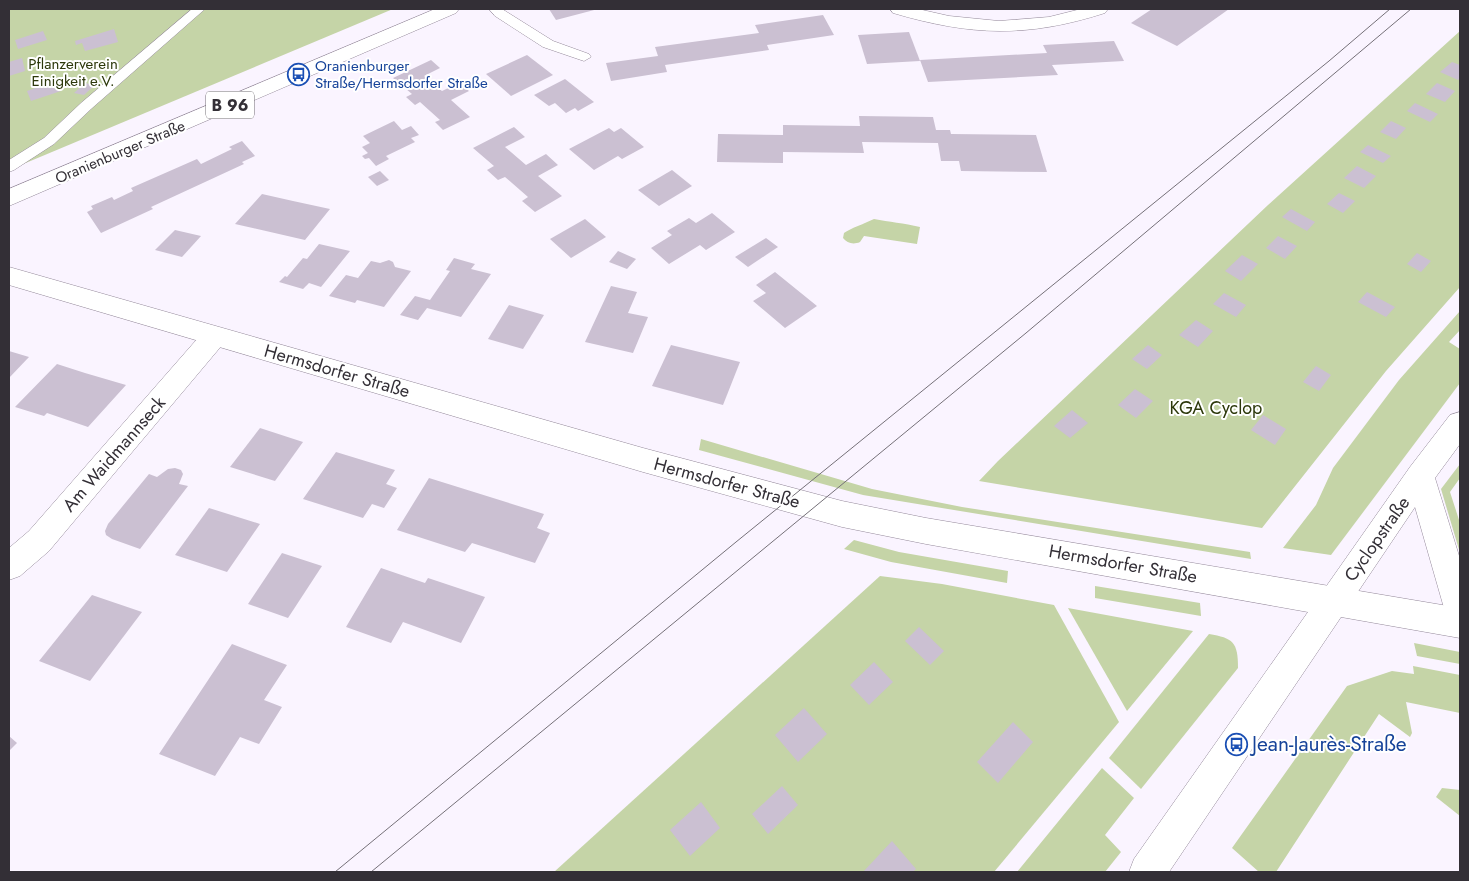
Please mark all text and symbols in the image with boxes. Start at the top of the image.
park label: Pflanzerverein Einigkeit e.V. [28,53,118,92]
place label: Oranienburger Straße/Hermsdorfer Straße [315,55,488,94]
bus stop icon: Oranienburger Straße/Hermsdorfer Straße [287,63,311,87]
road number: B 96 [206,92,254,118]
street label: Oranienburger Straße [52,115,189,189]
street label: Hermsdorfer Straße [261,338,413,404]
street label: Am Waidmannseck [56,390,172,517]
park label: KGA Cyclop [1170,395,1262,421]
street label: Hermsdorfer Straße [651,451,803,515]
street label: Cyclopstraße [1338,491,1416,587]
street label: Hermsdorfer Straße [1047,538,1199,590]
place label: Jean-Jaurès-Straße [1249,729,1407,759]
bus stop icon: Jean-Jaurès-Straße [1224,732,1248,756]

